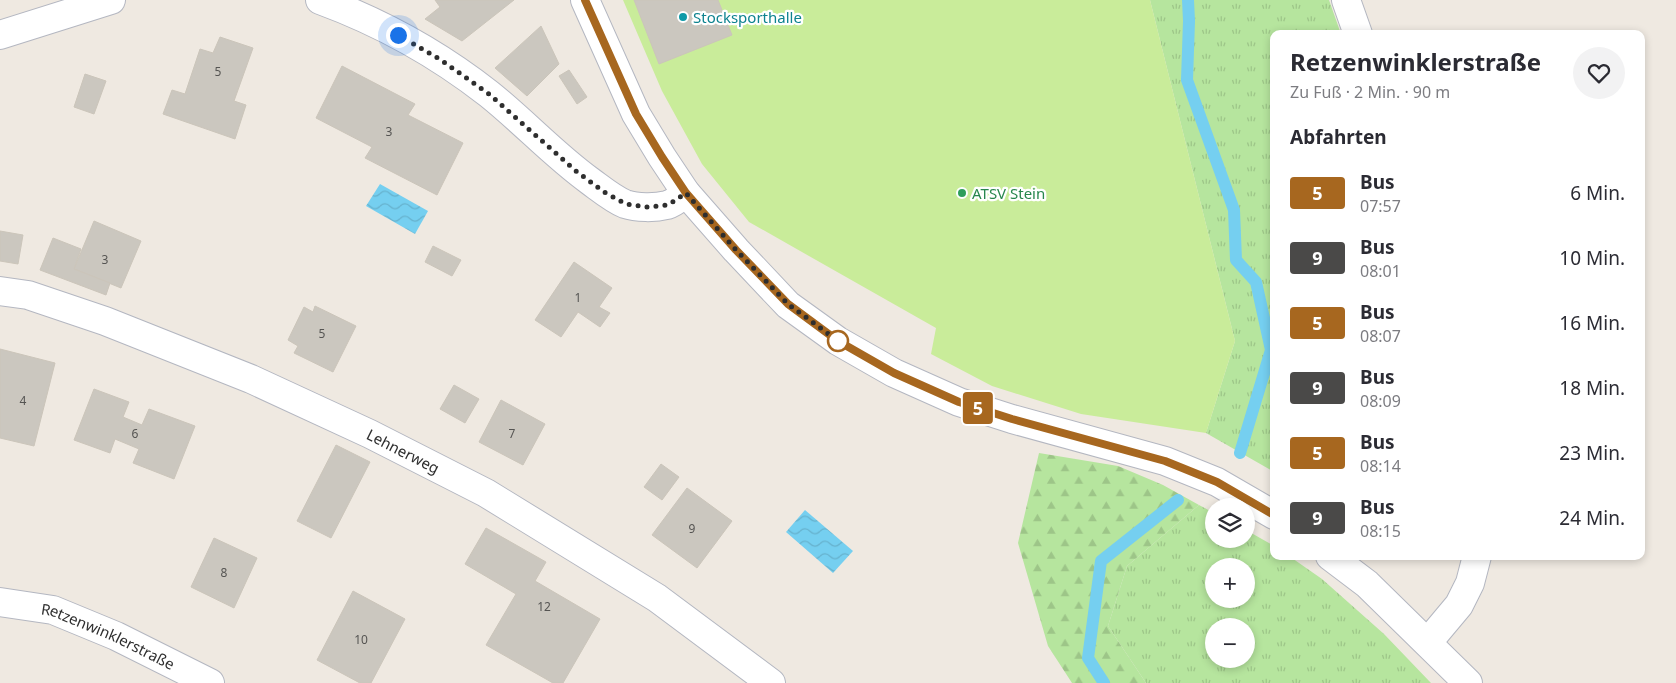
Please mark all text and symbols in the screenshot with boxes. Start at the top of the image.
place label: Stocksporthalle [693,7,802,27]
marker: Stocksporthalle [677,11,689,23]
your location [386,23,411,48]
text: Retzenwinklerstraße [1290,45,1541,78]
button: heart [1573,47,1625,99]
house number: 5 [215,63,222,80]
text: Zu Fuß · 2 Min. · 90 m [1290,81,1450,103]
house number: 3 [386,123,393,140]
text: Abfahrten [1290,124,1387,150]
text: Bus [1360,169,1395,195]
text: 6 Min. [1570,180,1625,206]
text: 5 [1312,181,1323,205]
place label: ATSV Stein [972,183,1045,203]
marker: ATSV Stein [956,187,968,199]
text: 07:57 [1360,195,1401,217]
text: Bus [1360,234,1395,260]
text: 10 Min. [1559,245,1625,271]
text: 9 [1312,246,1323,270]
house number: 3 [102,251,109,268]
text: 08:01 [1360,260,1401,282]
house number: 1 [575,289,581,306]
text: Bus [1360,299,1395,325]
text: 16 Min. [1559,310,1625,336]
text: 5 [1312,311,1323,335]
house number: 5 [319,325,326,342]
text: 08:07 [1360,325,1401,347]
unlabelled marker [827,330,849,352]
text: Bus [1360,364,1395,390]
text: 18 Min. [1559,375,1625,401]
text: 9 [1312,376,1323,400]
text: 08:09 [1360,390,1401,412]
house number: 4 [20,392,27,409]
line badge: 5 [962,392,994,424]
text: 5 [973,396,983,420]
street label: Lehnerweg [363,424,443,478]
house number: 6 [132,425,139,442]
house number: 7 [509,425,516,442]
text: Bus [1360,429,1395,455]
text: 23 Min. [1559,440,1625,466]
text: 5 [1312,441,1323,465]
text: 08:14 [1360,455,1401,477]
text: Bus [1360,494,1395,520]
map controls [1205,498,1255,668]
button: layers [1205,498,1255,548]
text: 24 Min. [1559,505,1625,531]
text: 9 [1312,506,1323,530]
house number: 9 [689,520,696,537]
text: 08:15 [1360,520,1401,542]
button: + [1205,558,1255,608]
house number: 8 [221,564,228,581]
street label: Retzenwinklerstraße [40,598,178,674]
house number: 12 [537,598,551,615]
button: − [1205,618,1255,668]
house number: 10 [354,631,368,648]

